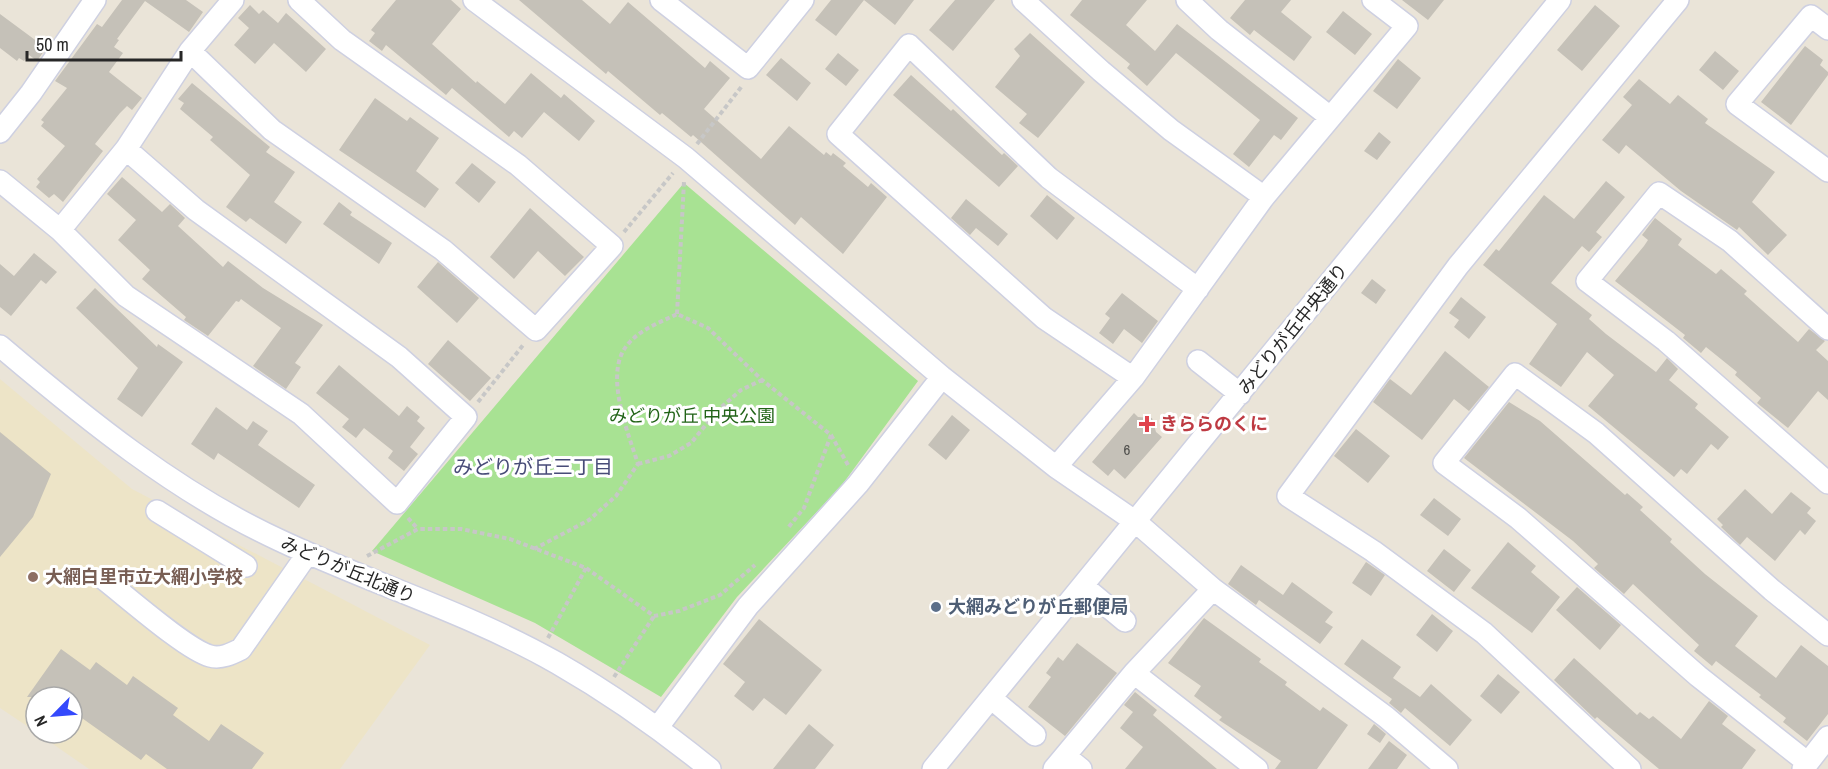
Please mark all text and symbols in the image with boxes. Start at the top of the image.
scale bar [27,24,182,62]
text: 50 m [36,32,69,57]
street label: みどりが丘中央通り [1232,258,1353,400]
park label: みどりが丘 中央公園 [609,403,775,428]
place label: きららのくに [1160,411,1268,436]
marker: きららのくに [1138,415,1156,433]
house number: 6 [1124,439,1131,460]
district label: みどりが丘三丁目 [453,453,613,480]
street label: みどりが丘北通り [277,530,419,609]
place label: 大網白里市立大網小学校 [45,564,243,589]
marker: 大網白里市立大網小学校 [26,570,40,584]
place label: 大網みどりが丘郵便局 [948,594,1128,619]
marker: 大網みどりが丘郵便局 [929,600,943,614]
north arrow [24,685,84,745]
text: N [28,712,52,730]

